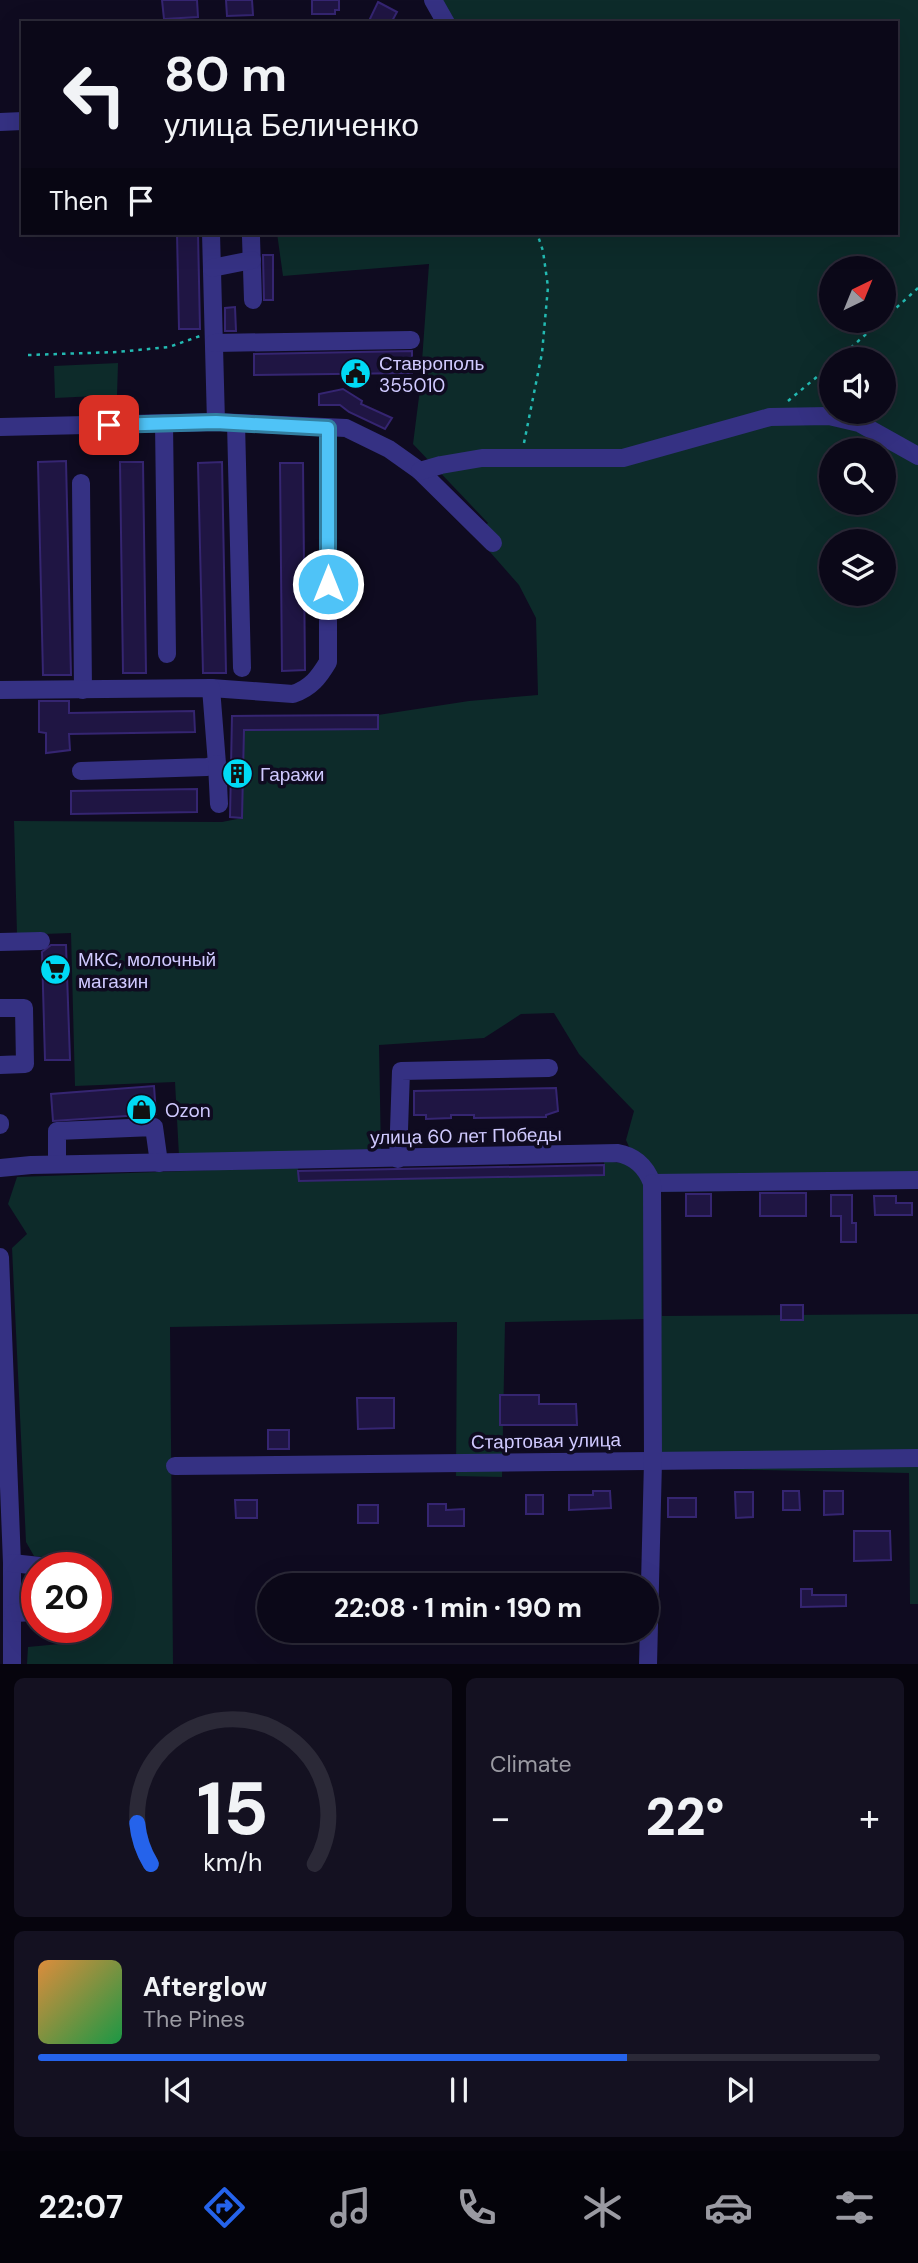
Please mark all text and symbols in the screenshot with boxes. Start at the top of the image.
text: 80 m [164,42,287,106]
icon: left [49,49,140,140]
text: улица Беличенко [164,104,419,146]
icon: arrive [122,182,160,220]
text: Then [49,184,108,218]
north arrow [819,256,896,332]
map controls [819,256,896,606]
button: sound [819,347,896,424]
place label: Ставрополь 355010 [379,351,485,398]
public building icon: Ставрополь 355010 [339,357,373,391]
pin [79,395,139,455]
icon: arrive [90,406,128,444]
button: search [819,438,896,515]
button: layers [819,529,896,606]
position arrow [291,547,365,621]
building icon: Гаражи [220,757,254,791]
place label: Гаражи [260,762,324,787]
place label: МКС, молочный магазин [78,947,216,994]
supermarket icon: МКС, молочный магазин [38,953,72,987]
shop icon: Ozon [125,1093,159,1127]
place label: Ozon [165,1098,211,1123]
street label: улица 60 лет Победы [370,1122,562,1150]
street label: Стартовая улица [471,1427,622,1455]
speed limit sign: 20 [21,1552,112,1643]
text: 22:08 · 1 min · 190 m [334,1591,582,1625]
text: Climate [490,1749,572,1779]
text: 15 [197,1762,269,1857]
text: 22° [645,1783,725,1851]
text: − [490,1793,511,1843]
text: + [859,1793,880,1843]
text: km/h [203,1845,263,1878]
text: Afterglow [143,1970,267,2004]
text: The Pines [143,2004,245,2034]
icon: previous [159,2071,197,2109]
icon: pause [440,2071,478,2109]
icon: next [721,2071,759,2109]
icon: directions [200,2183,249,2232]
icon: music [326,2183,375,2232]
icon: phone [452,2183,501,2232]
icon: climate [578,2183,627,2232]
icon: car [704,2183,753,2232]
icon: filters [830,2183,879,2232]
text: 22:07 [39,2186,123,2228]

